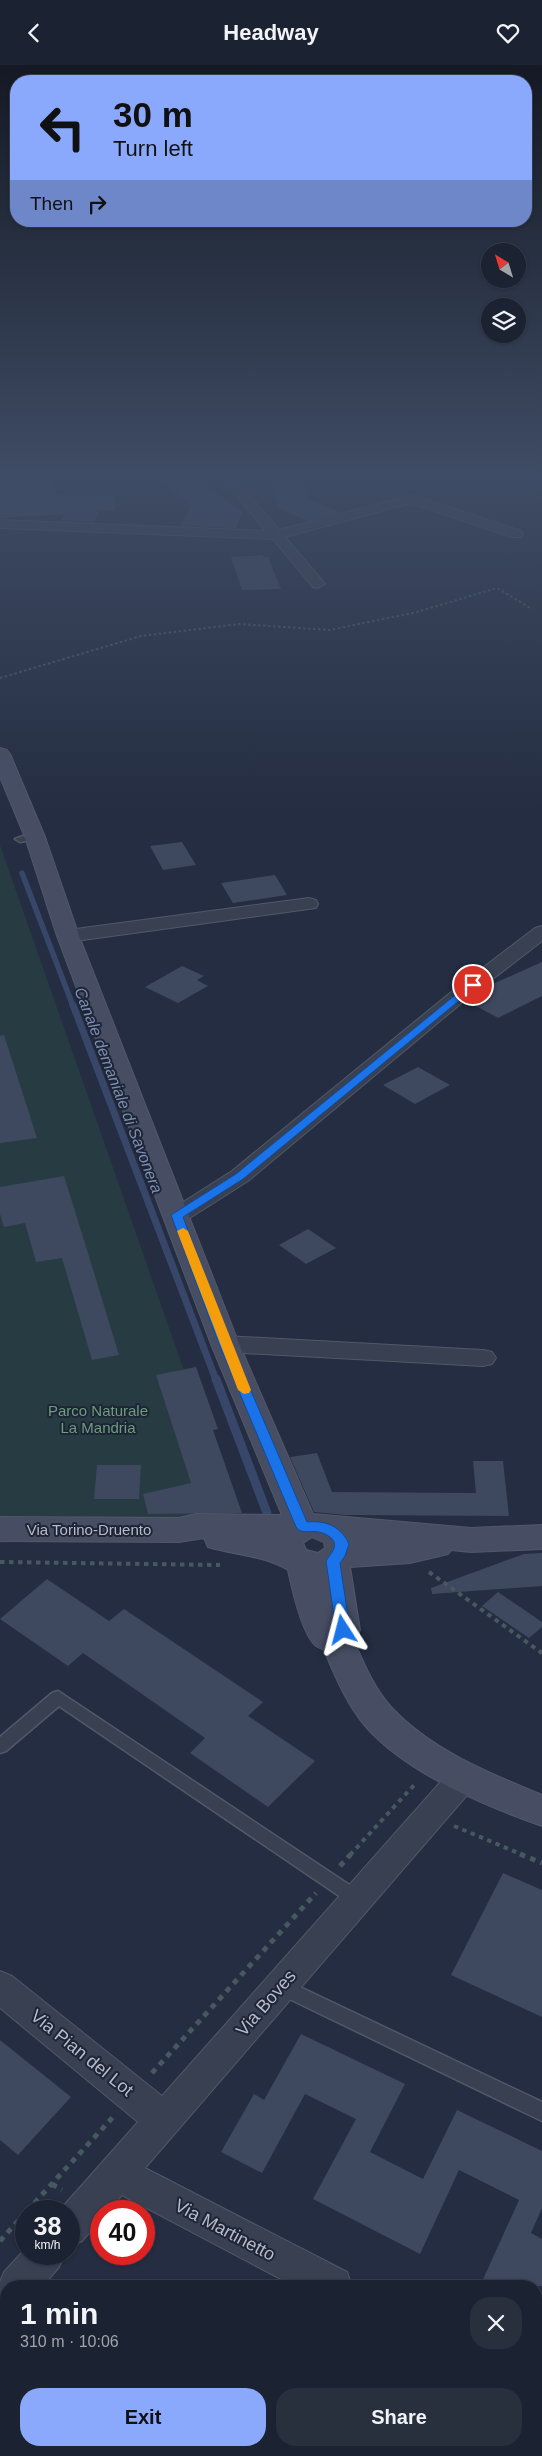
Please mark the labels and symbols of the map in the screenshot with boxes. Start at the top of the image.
north arrow [481,243,526,287]
pin [452,964,494,1006]
water label: Canale demaniale di Savonera [71,985,166,1195]
park label: Parco Naturale La Mandria [48,1402,148,1436]
street label: Via Torino-Druento [27,1521,151,1538]
position arrow [316,1603,368,1655]
street label: Via Boves [232,1966,300,2040]
street label: Via Pian del Lot [27,2006,137,2100]
street label: Via Martinetto [171,2195,279,2265]
speed limit sign: 40 [90,2200,155,2265]

